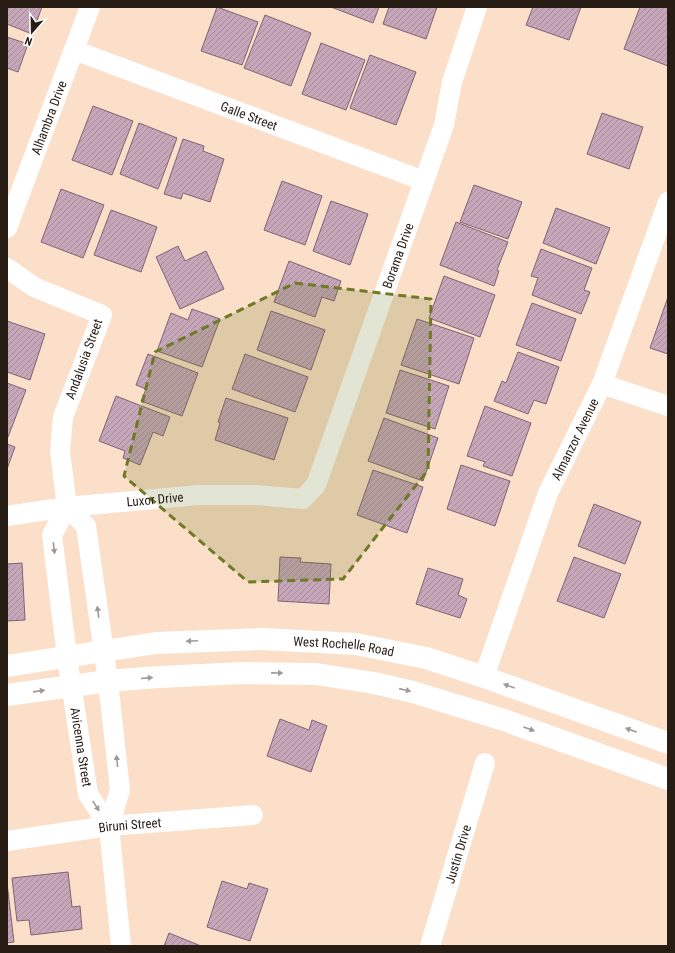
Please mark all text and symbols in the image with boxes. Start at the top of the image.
north arrow [12,12,52,52]
text: N [23,34,34,48]
street label: Alhambra Drive [28,78,69,157]
street label: Galle Street [219,98,280,133]
street label: Borama Drive [379,221,416,290]
street label: Andalusia Street [63,317,106,401]
street label: Almanzor Avenue [548,396,601,482]
street label: Luxor Drive [126,489,184,509]
one-way arrow [51,542,57,554]
one-way arrow [95,606,101,618]
street label: West Rochelle Road [293,633,396,659]
one-way arrow [186,638,198,645]
one-way arrow [271,670,283,677]
one-way arrow [141,675,153,682]
one-way arrow [502,683,514,689]
one-way arrow [399,687,411,693]
one-way arrow [33,688,45,694]
street label: Avicenna Street [67,706,95,788]
one-way arrow [524,726,536,732]
one-way arrow [625,726,637,732]
one-way arrow [113,755,120,767]
one-way arrow [92,801,100,811]
street label: Biruni Street [97,815,162,835]
street label: Justin Drive [442,823,474,885]

